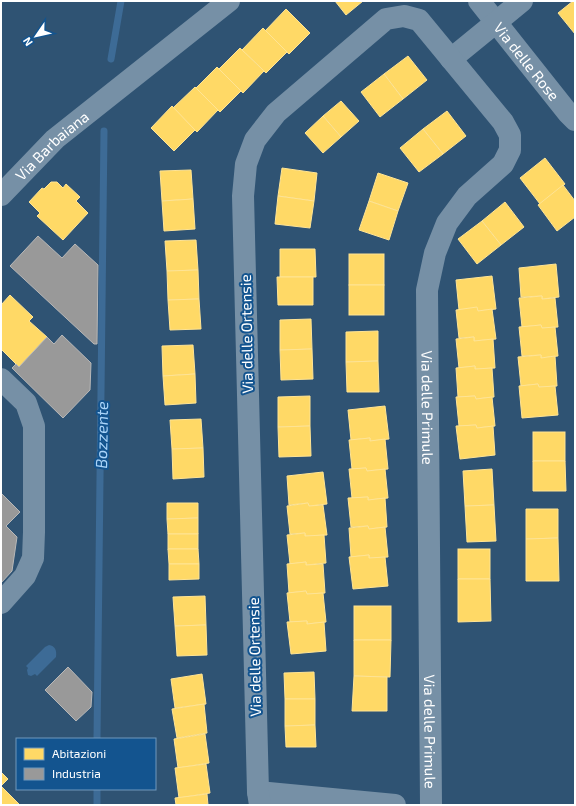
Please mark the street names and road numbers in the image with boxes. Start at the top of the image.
street label: Via delle Rose [490,19,563,104]
street label: Via Barbaiana [11,107,92,184]
street label: Via delle Ortensie [236,274,256,394]
street label: Via delle Primule [418,350,437,465]
street label: Via delle Ortensie [244,597,264,717]
street label: Via delle Primule [421,674,440,789]

